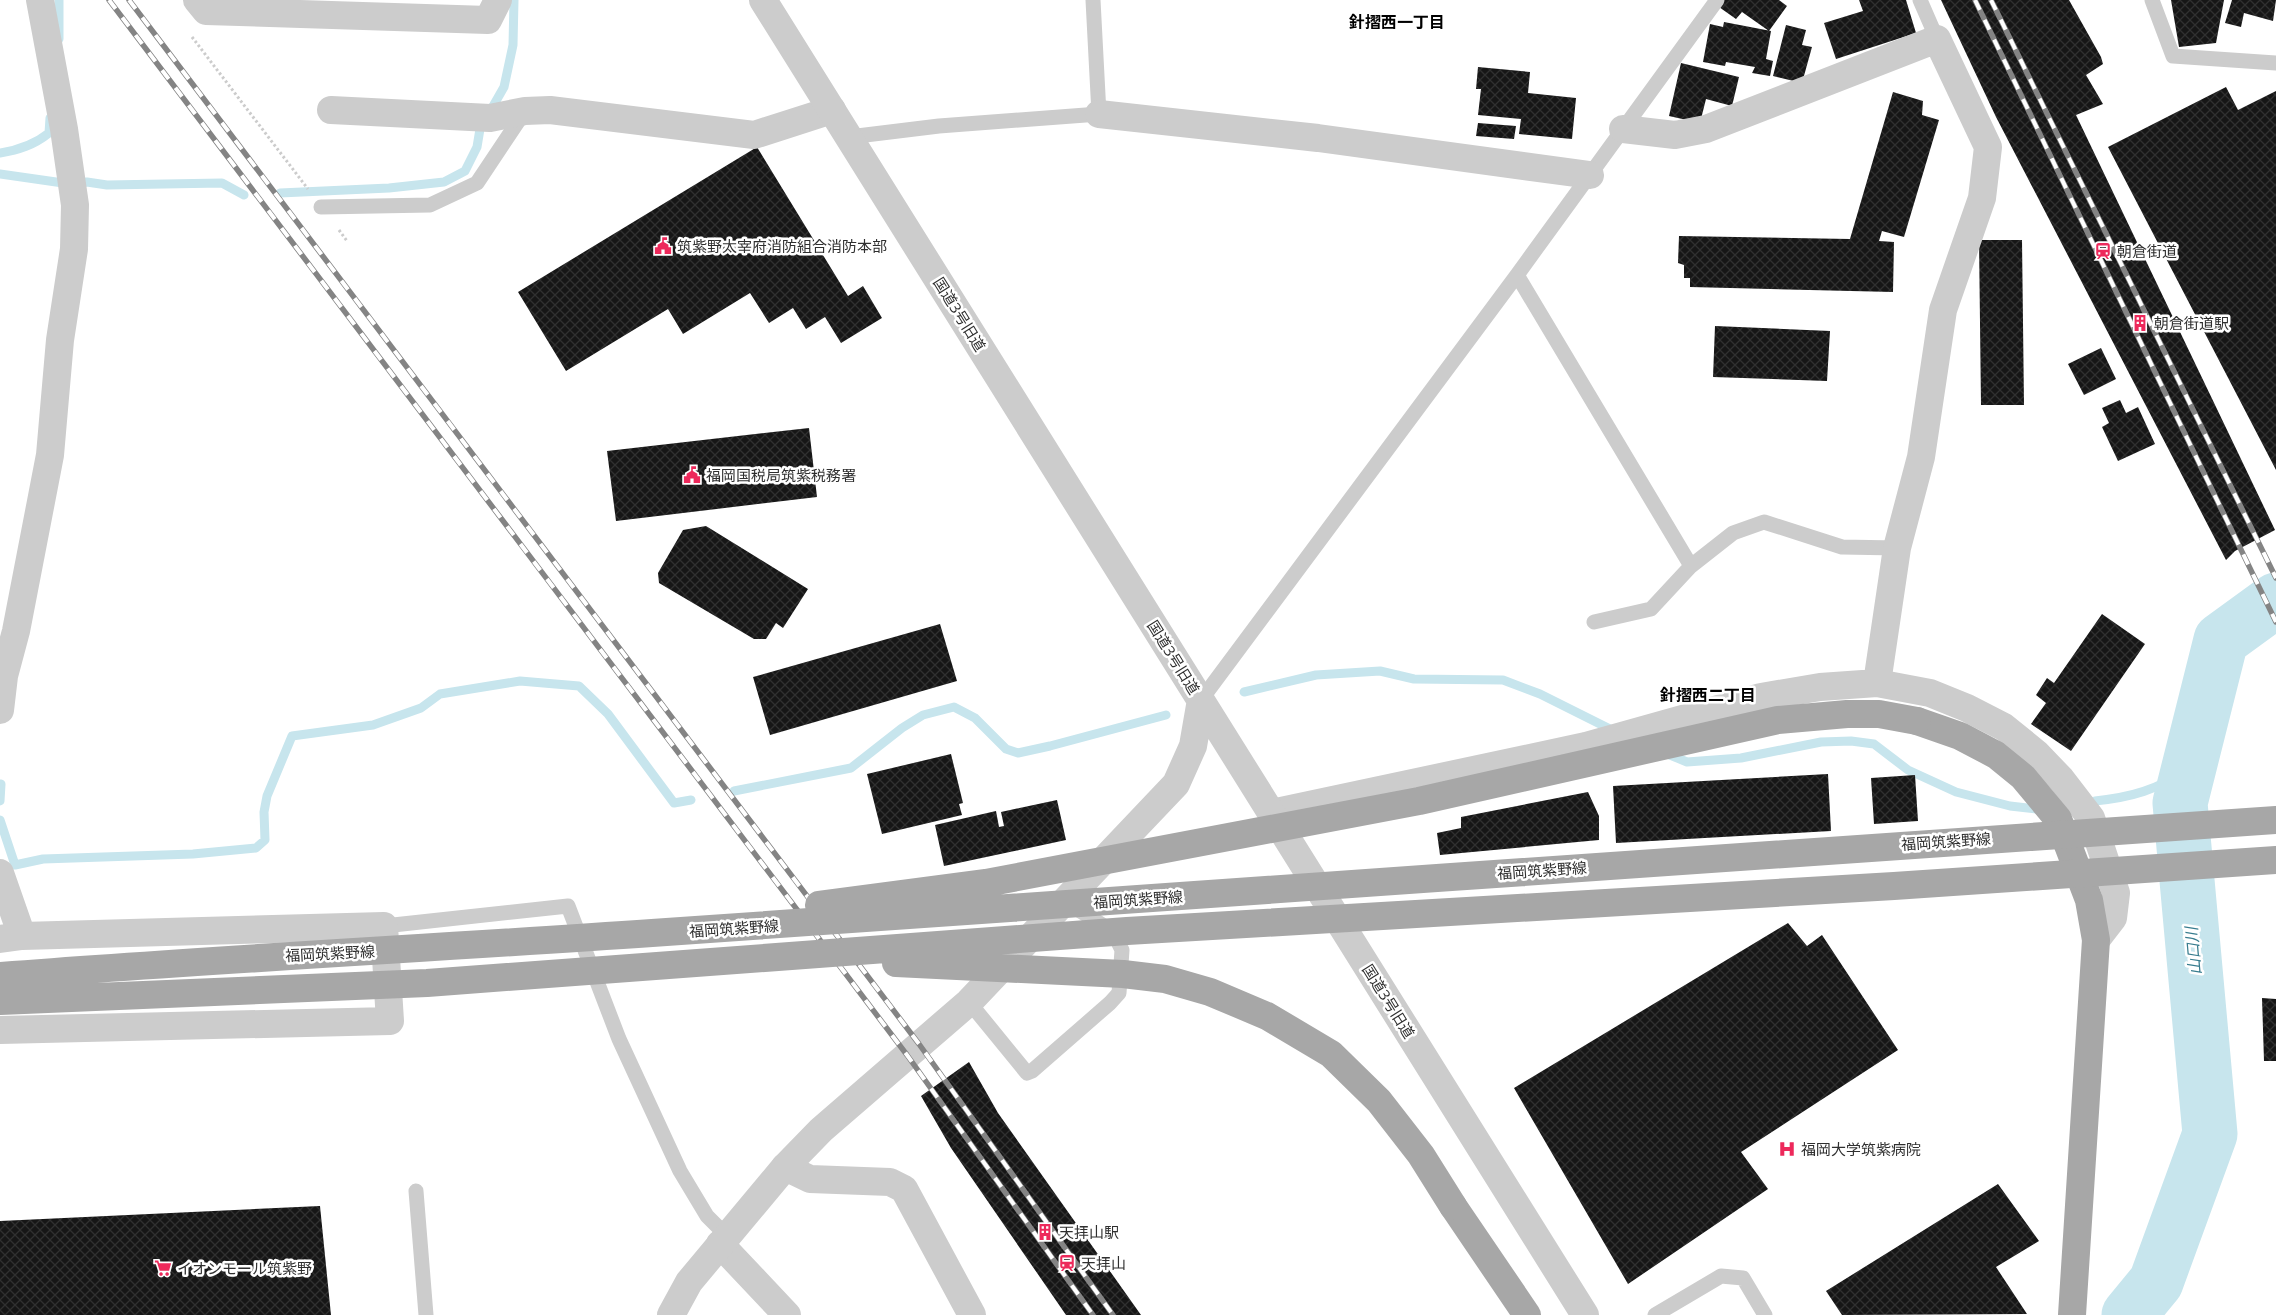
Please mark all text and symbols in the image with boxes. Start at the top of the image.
district label: 針摺西一丁目 [1349,11,1445,33]
public building icon: 筑紫野太宰府消防組合消防本部 [653,236,673,256]
place label: 筑紫野太宰府消防組合消防本部 [677,236,887,256]
station icon: 朝倉街道 [2093,241,2113,261]
place label: 朝倉街道 [2117,241,2177,261]
street label: 国道3号旧道 [929,273,991,355]
building icon: 朝倉街道駅 [2130,313,2150,333]
place label: 朝倉街道駅 [2154,313,2229,333]
public building icon: 福岡国税局筑紫税務署 [682,465,702,485]
place label: 福岡国税局筑紫税務署 [706,465,856,485]
street label: 国道3号旧道 [1143,616,1205,698]
district label: 針摺西二丁目 [1660,684,1756,706]
street label: 福岡筑紫野線 [1900,828,1992,854]
street label: 福岡筑紫野線 [1496,857,1588,883]
street label: 福岡筑紫野線 [1092,886,1184,912]
street label: 福岡筑紫野線 [688,915,780,941]
water label: 山口川 [2180,924,2206,976]
street label: 福岡筑紫野線 [285,941,375,965]
street label: 国道3号旧道 [1358,960,1420,1042]
hospital icon: 福岡大学筑紫病院 [1777,1139,1797,1159]
place label: 福岡大学筑紫病院 [1801,1139,1921,1159]
building icon: 天拝山駅 [1035,1222,1055,1242]
place label: 天拝山駅 [1059,1222,1119,1242]
station icon: 天拝山 [1057,1253,1077,1273]
place label: 天拝山 [1081,1253,1126,1273]
supermarket icon: イオンモール筑紫野 [153,1258,173,1278]
place label: イオンモール筑紫野 [177,1258,312,1278]

